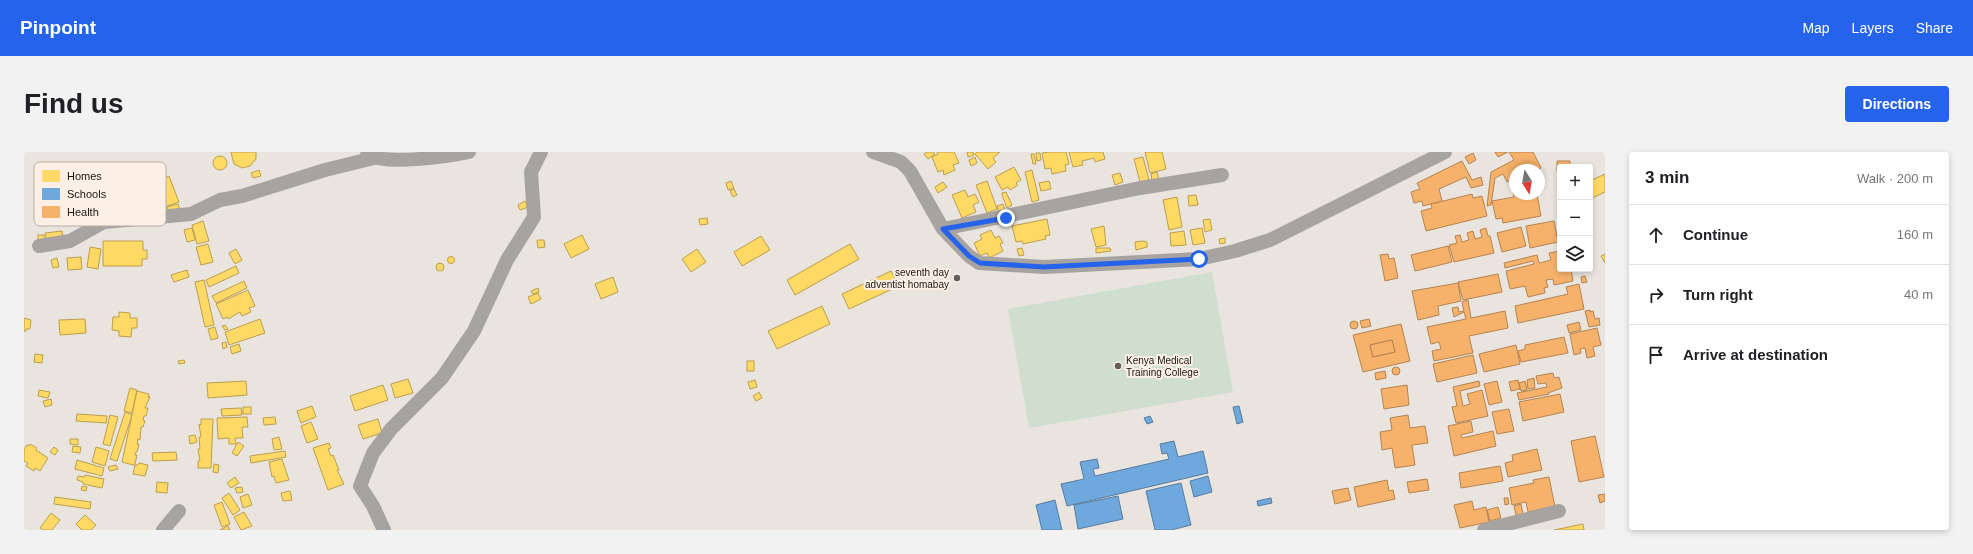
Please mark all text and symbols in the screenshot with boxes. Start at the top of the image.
text: Pinpoint [20,17,96,38]
text: Map [1802,20,1830,36]
text: Layers [1852,20,1894,36]
text: Share [1916,20,1953,36]
button: Directions [1845,86,1949,122]
text: Find us [24,88,124,119]
legend [34,162,166,226]
north arrow [1509,164,1545,200]
map controls [1557,164,1593,272]
button: + [1557,164,1593,200]
text: 3 min [1645,168,1689,187]
text: Homes [67,170,102,182]
text: Walk · 200 m [1857,171,1933,186]
text: Schools [67,188,107,200]
button: − [1557,200,1593,236]
text: Health [67,206,99,218]
route end [997,209,1015,227]
icon: ahead [1645,224,1667,246]
text: Continue [1683,226,1748,243]
text: 160 m [1897,227,1933,242]
button: layers [1557,236,1593,272]
route start [1190,250,1208,268]
place label: seventh day adventist homabay [865,267,949,290]
marker: seventh day adventist homabay [952,273,962,283]
icon: right [1645,284,1667,306]
text: Turn right [1683,286,1753,303]
text: 40 m [1904,287,1933,302]
icon: arrive [1645,344,1667,366]
text: Arrive at destination [1683,346,1828,363]
place label: Kenya Medical Training College [1126,355,1199,378]
marker: Kenya Medical Training College [1113,361,1123,371]

